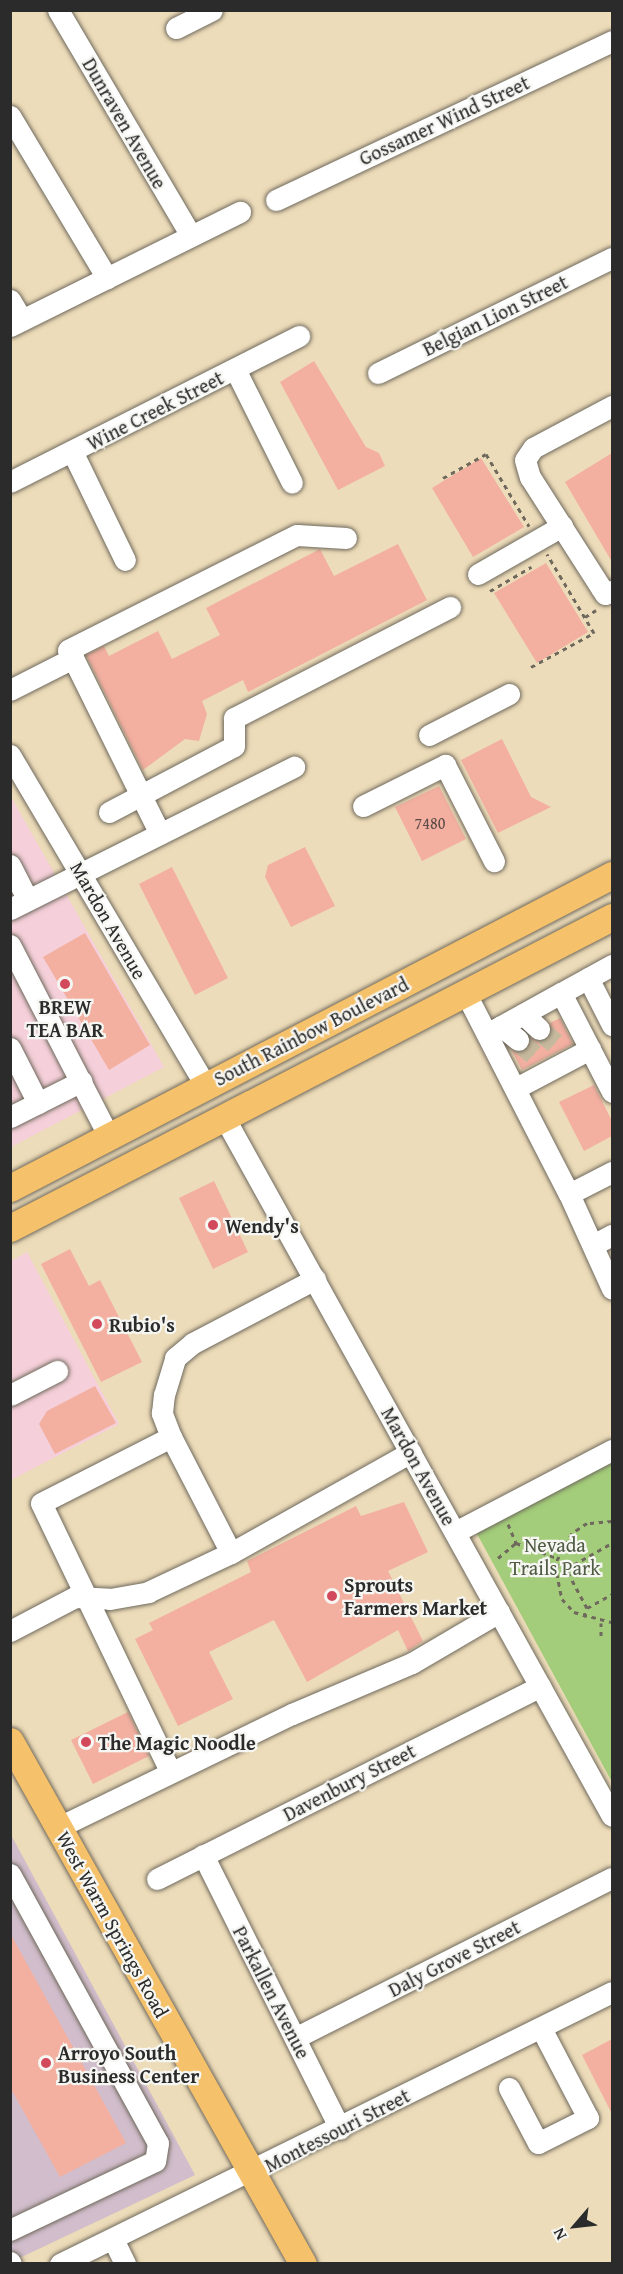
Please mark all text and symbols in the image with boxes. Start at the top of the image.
street label: Dunraven Avenue [78,53,172,193]
street label: Gossamer Wind Street [355,70,533,170]
street label: Belgian Lion Street [418,269,572,361]
street label: Wine Creek Street [83,365,227,455]
house number: 7480 [415,813,445,833]
street label: Mardon Avenue [66,857,152,983]
street label: South Rainbow Boulevard [210,971,412,1091]
marker: BREW TEA BAR [58,977,72,991]
place label: BREW TEA BAR [26,994,104,1041]
place label: Wendy's [225,1213,299,1237]
marker: Wendy's [206,1218,220,1232]
place label: Rubio's [109,1312,175,1336]
marker: Rubio's [90,1317,104,1331]
street label: Mardon Avenue [377,1403,461,1529]
park label: Nevada Trails Park [510,1533,600,1580]
place label: Sprouts Farmers Market [344,1572,487,1619]
marker: Sprouts Farmers Market [325,1589,339,1603]
place label: The Magic Noodle [98,1730,256,1754]
marker: The Magic Noodle [79,1735,93,1749]
street label: Davenbury Street [279,1738,419,1826]
street label: West Warm Springs Road [52,1827,174,2021]
street label: Daly Grove Street [384,1914,524,2002]
street label: Parkallen Avenue [228,1922,316,2062]
place label: Arroyo South Business Center [58,2040,199,2087]
marker: Arroyo South Business Center [39,2056,53,2070]
street label: Montessouri Street [260,2083,414,2177]
north arrow [545,2196,605,2256]
text: N [546,2224,572,2245]

